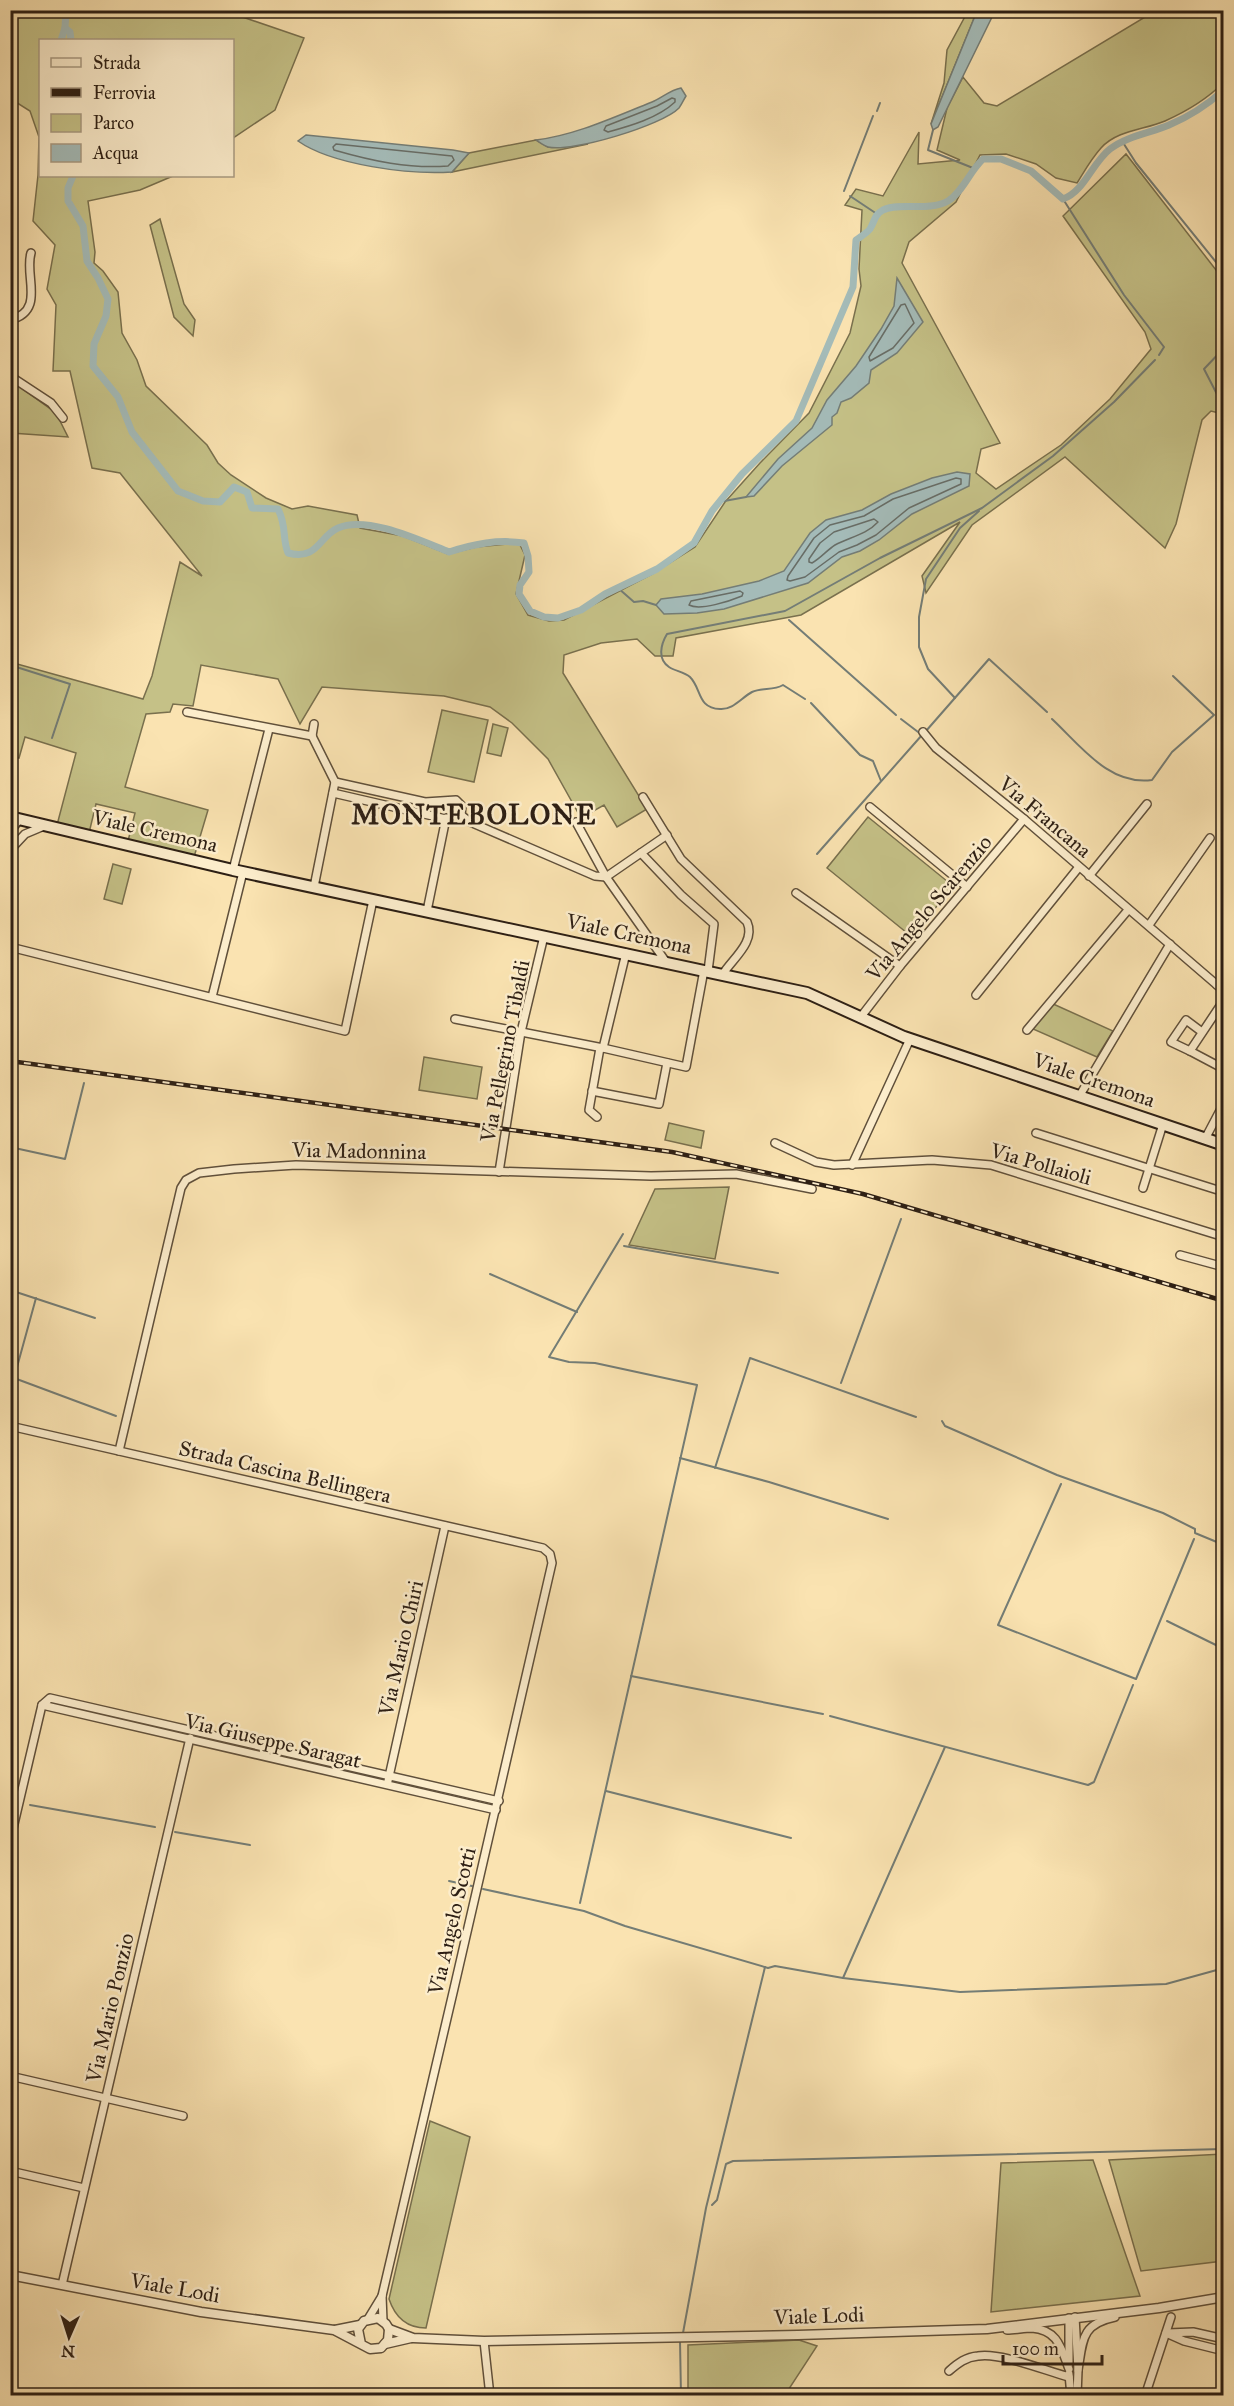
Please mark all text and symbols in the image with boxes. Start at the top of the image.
legend [39,39,234,177]
text: Strada [93,52,141,74]
text: Ferrovia [93,82,156,104]
text: Parco [93,112,134,134]
text: Acqua [92,142,139,165]
street label: Via Francana [993,770,1097,863]
district label: MONTEBOLONE [351,798,597,831]
street label: Viale Cremona [89,804,220,858]
street label: Via Angelo Scarenzio [860,830,998,987]
street label: Viale Cremona [563,908,694,960]
street label: Via Pellegrino Tibaldi [474,957,535,1145]
street label: Viale Cremona [1029,1047,1159,1113]
street label: Via Madonnina [291,1137,426,1165]
street label: Via Pollaioli [986,1137,1095,1191]
street label: Strada Cascina Bellingera [176,1435,394,1509]
street label: Via Mario Chiri [373,1577,429,1719]
street label: Via Giuseppe Saragat [181,1708,364,1774]
street label: Via Angelo Scotti [422,1844,482,1998]
street label: Via Mario Ponzio [80,1930,140,2086]
street label: Viale Lodi [127,2267,222,2309]
street label: Viale Lodi [772,2301,865,2331]
north arrow [39,2307,99,2367]
scale bar [1003,2328,1102,2366]
text: 100 m [1012,2338,1059,2360]
text: N [61,2342,76,2361]

